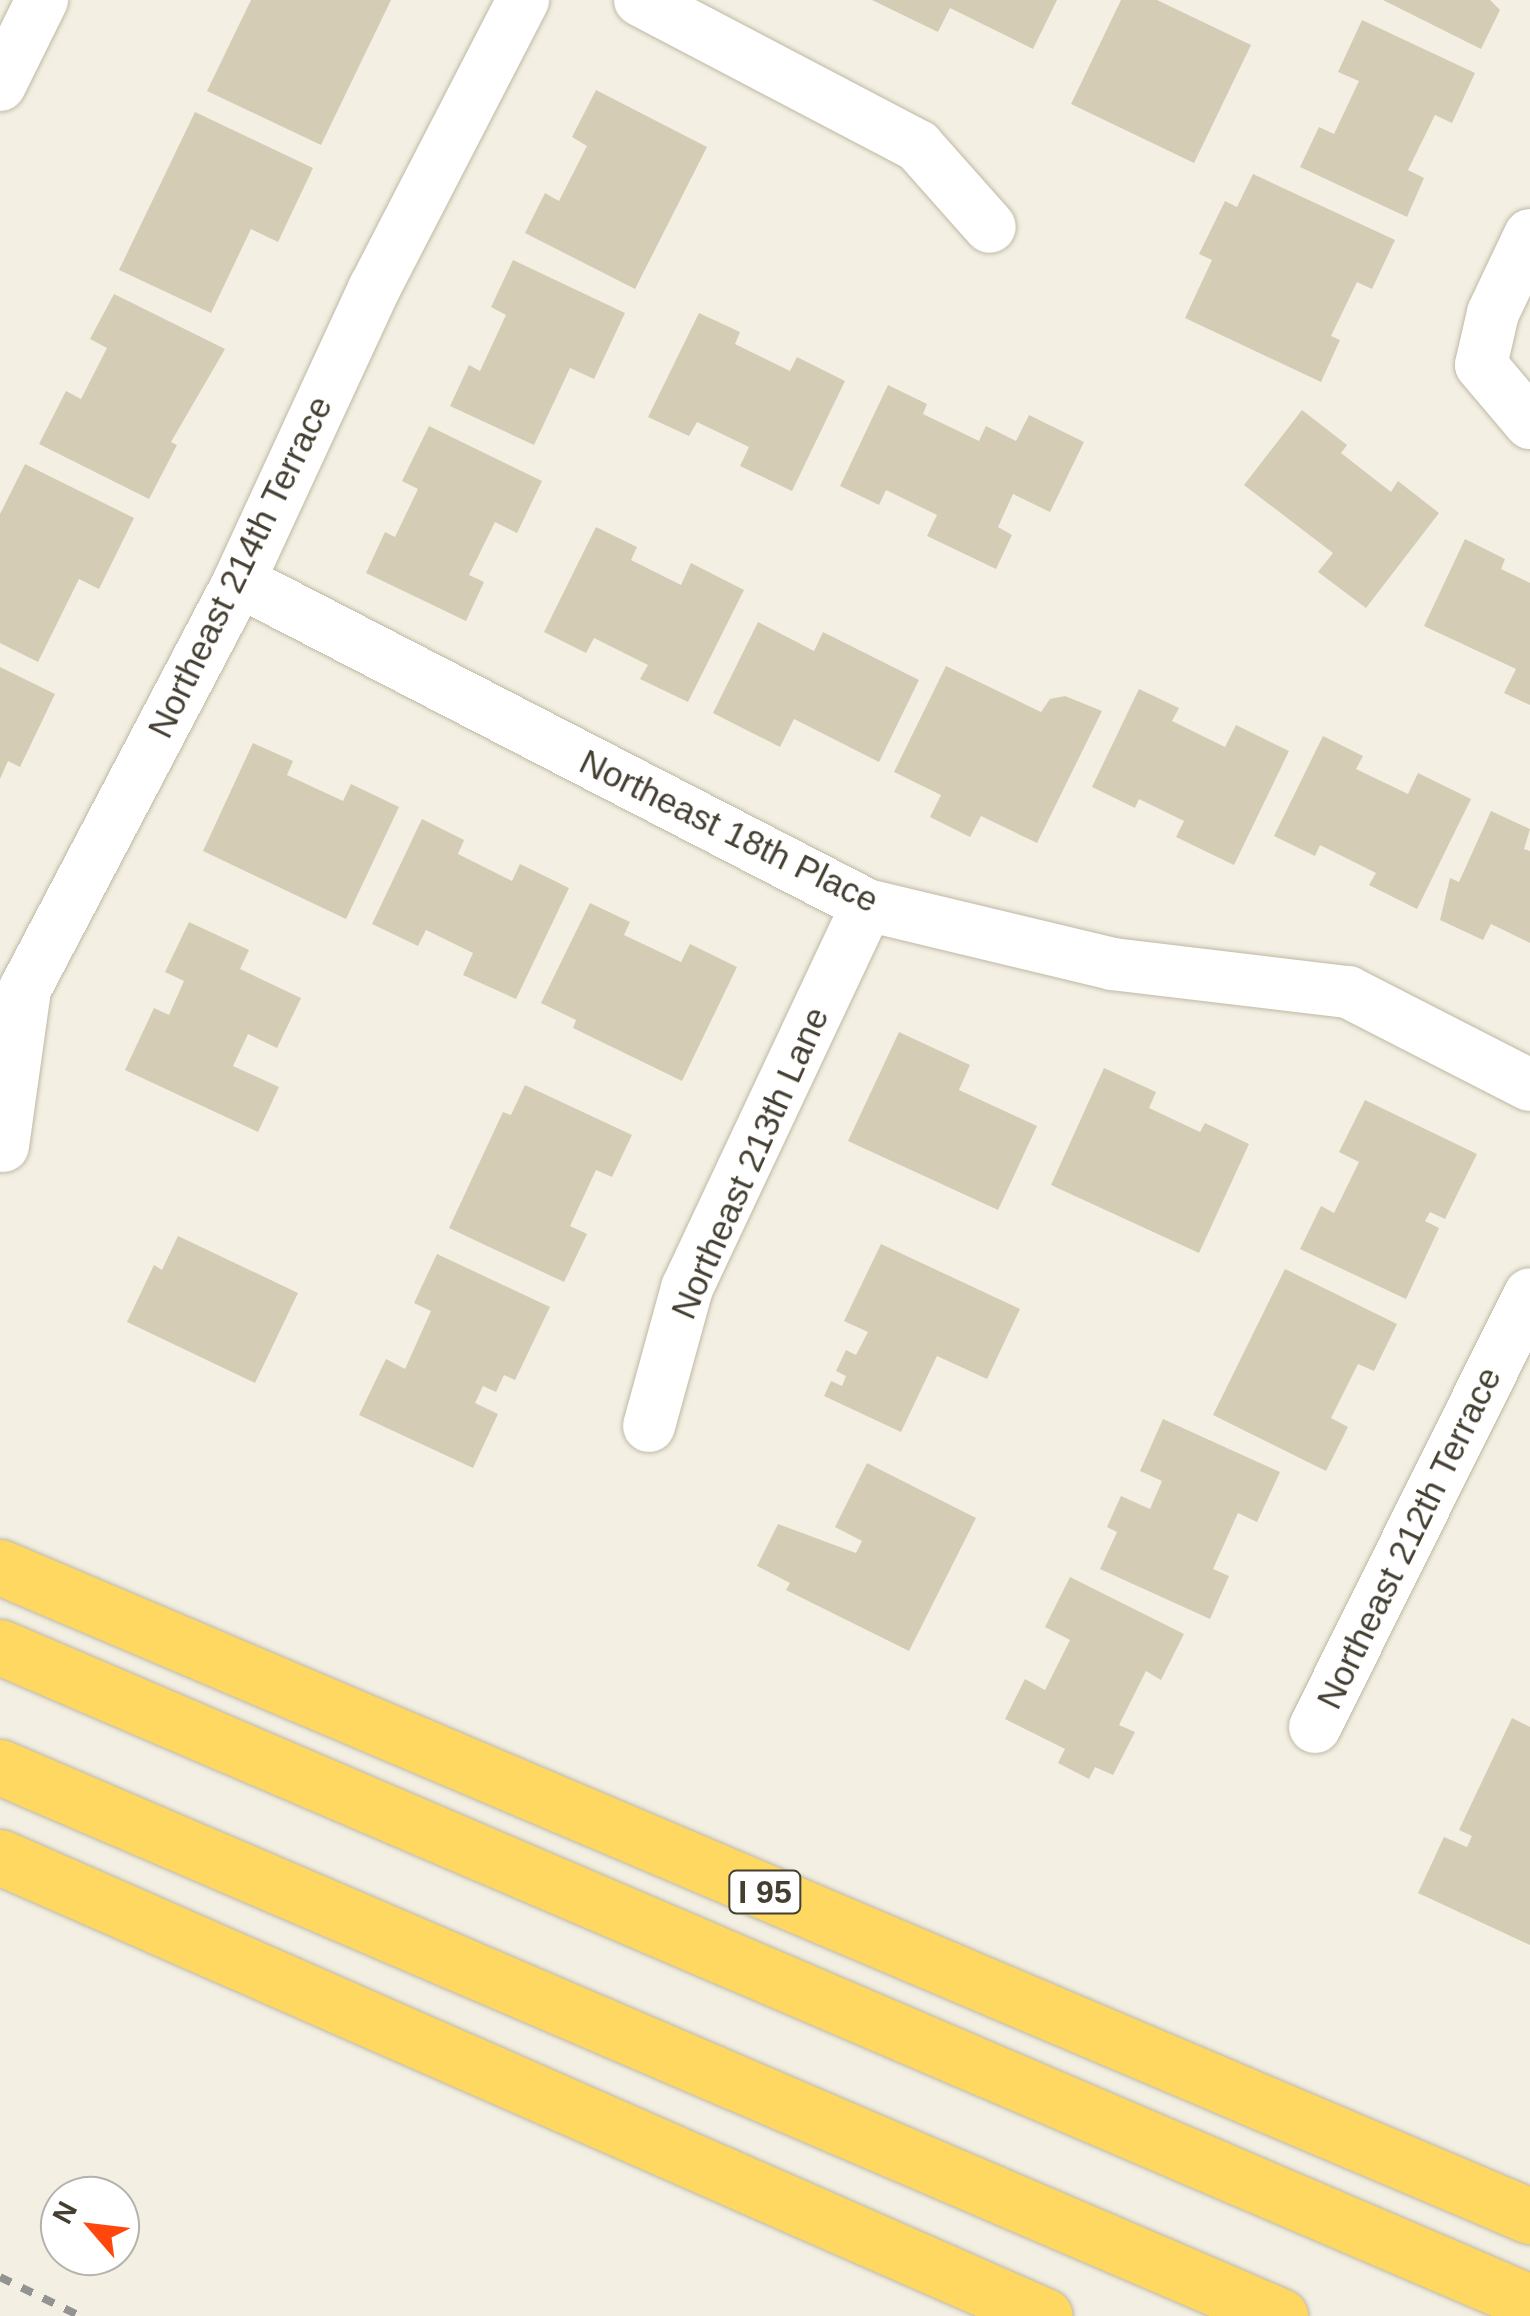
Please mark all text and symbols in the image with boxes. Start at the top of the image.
street label: Northeast 214th Terrace [139,389,341,745]
street label: Northeast 18th Place [573,740,885,922]
street label: Northeast 213th Lane [662,1001,838,1325]
street label: Northeast 212th Terrace [1308,1360,1510,1716]
road number: I 95 [728,1865,802,1919]
north arrow [40,2176,140,2276]
text: N [46,2196,83,2229]

